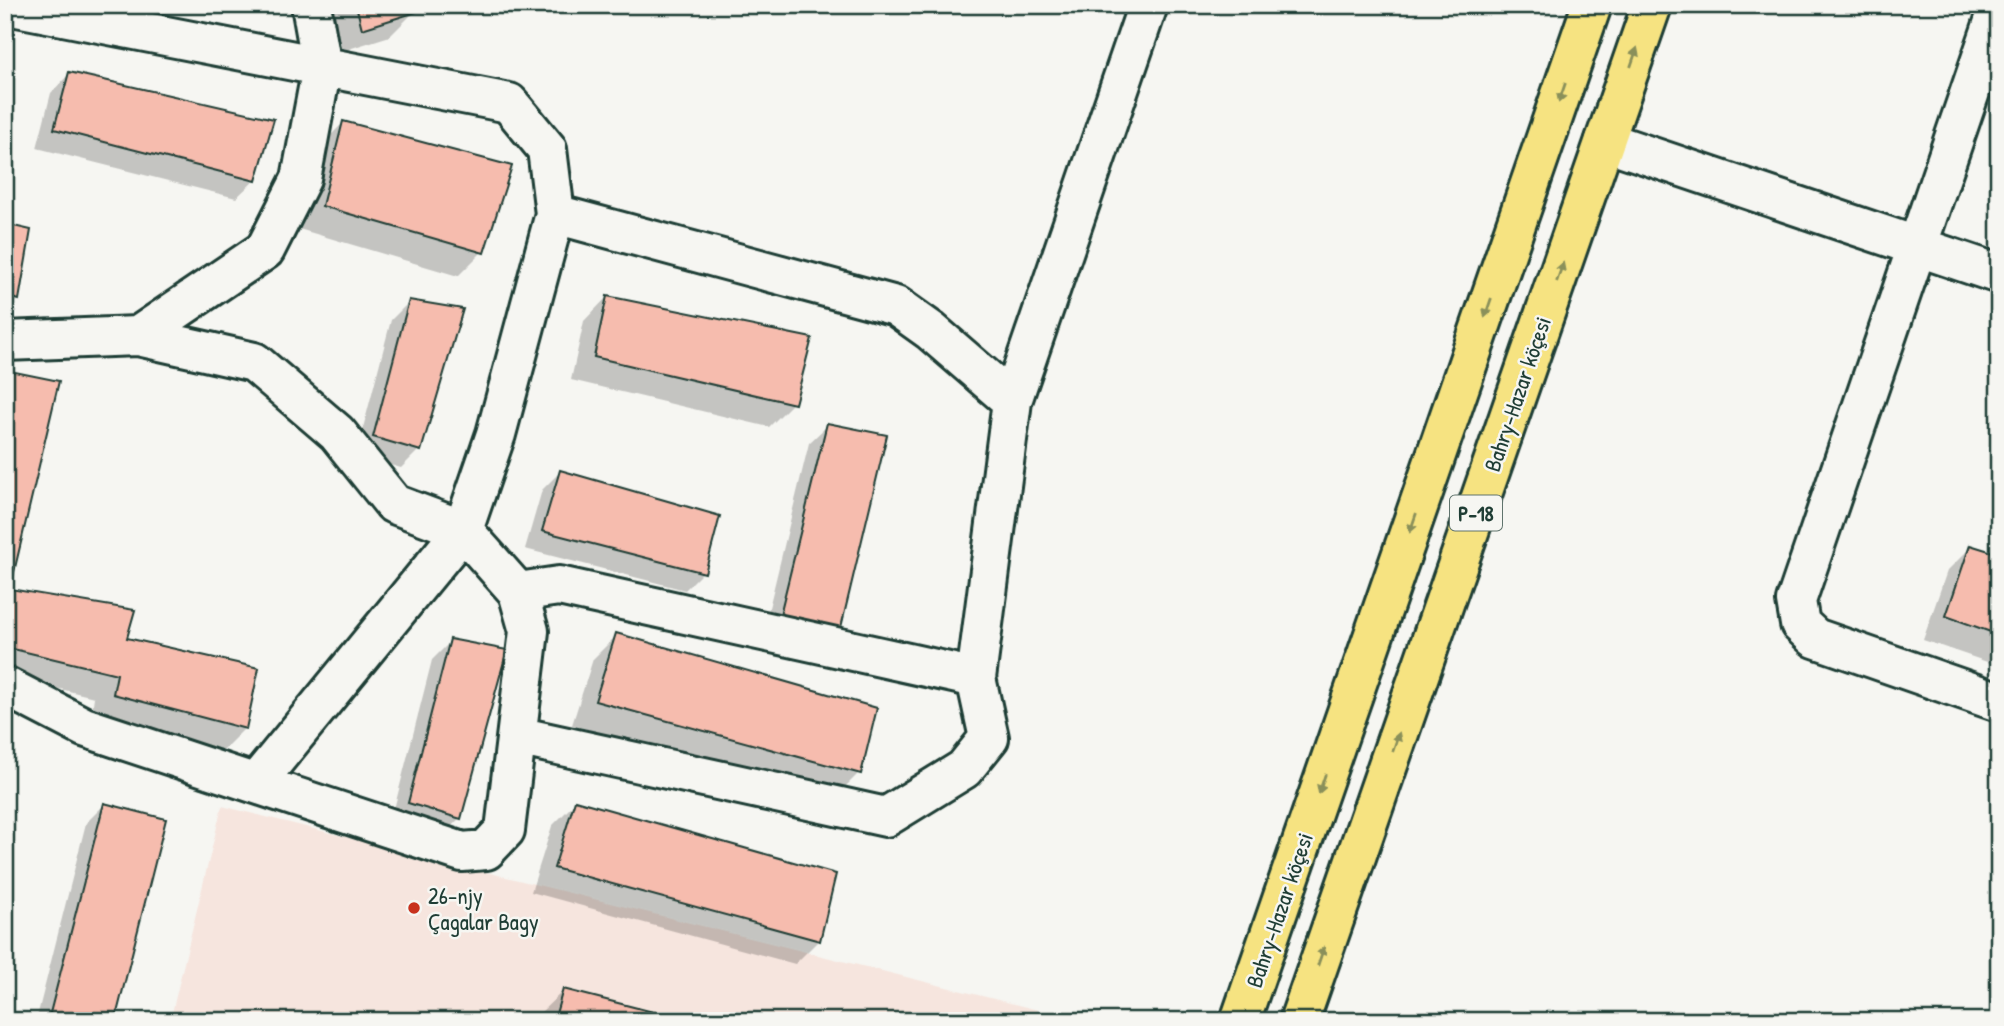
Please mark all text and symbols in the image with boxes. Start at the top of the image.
one-way arrow [1629,47,1640,68]
one-way arrow [1556,83,1567,104]
one-way arrow [1555,262,1566,283]
one-way arrow [1482,298,1493,319]
street label: Bahry-Hazar köçesi [1476,312,1558,476]
road number: P-18 [1450,496,1502,530]
one-way arrow [1408,513,1419,534]
one-way arrow [1391,731,1402,752]
one-way arrow [1316,774,1327,795]
street label: Bahry-Hazar köçesi [1238,828,1320,992]
place label: 26-njy Çagalar Bagy [428,880,539,937]
marker: 26-njy Çagalar Bagy [406,900,422,916]
one-way arrow [1316,946,1327,967]

